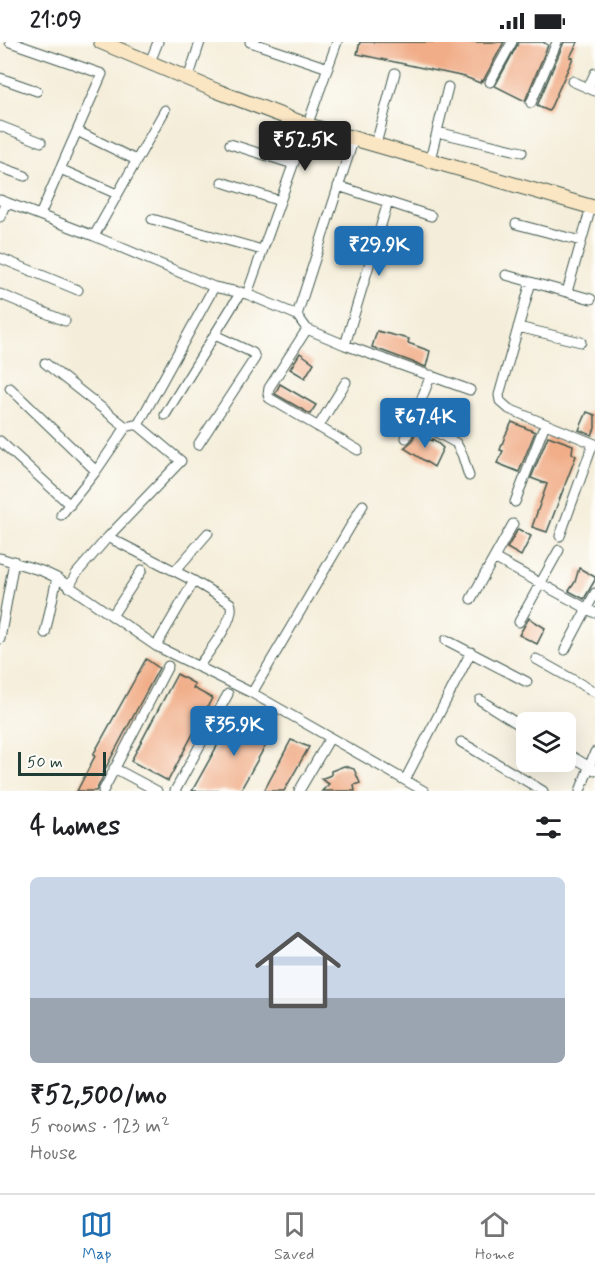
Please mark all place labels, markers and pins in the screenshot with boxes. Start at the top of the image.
pin: ₹52.5K [256,121,354,172]
pin: ₹29.9K [330,226,428,277]
pin: ₹67.4K [376,398,474,449]
pin: ₹35.9K [185,706,283,757]

